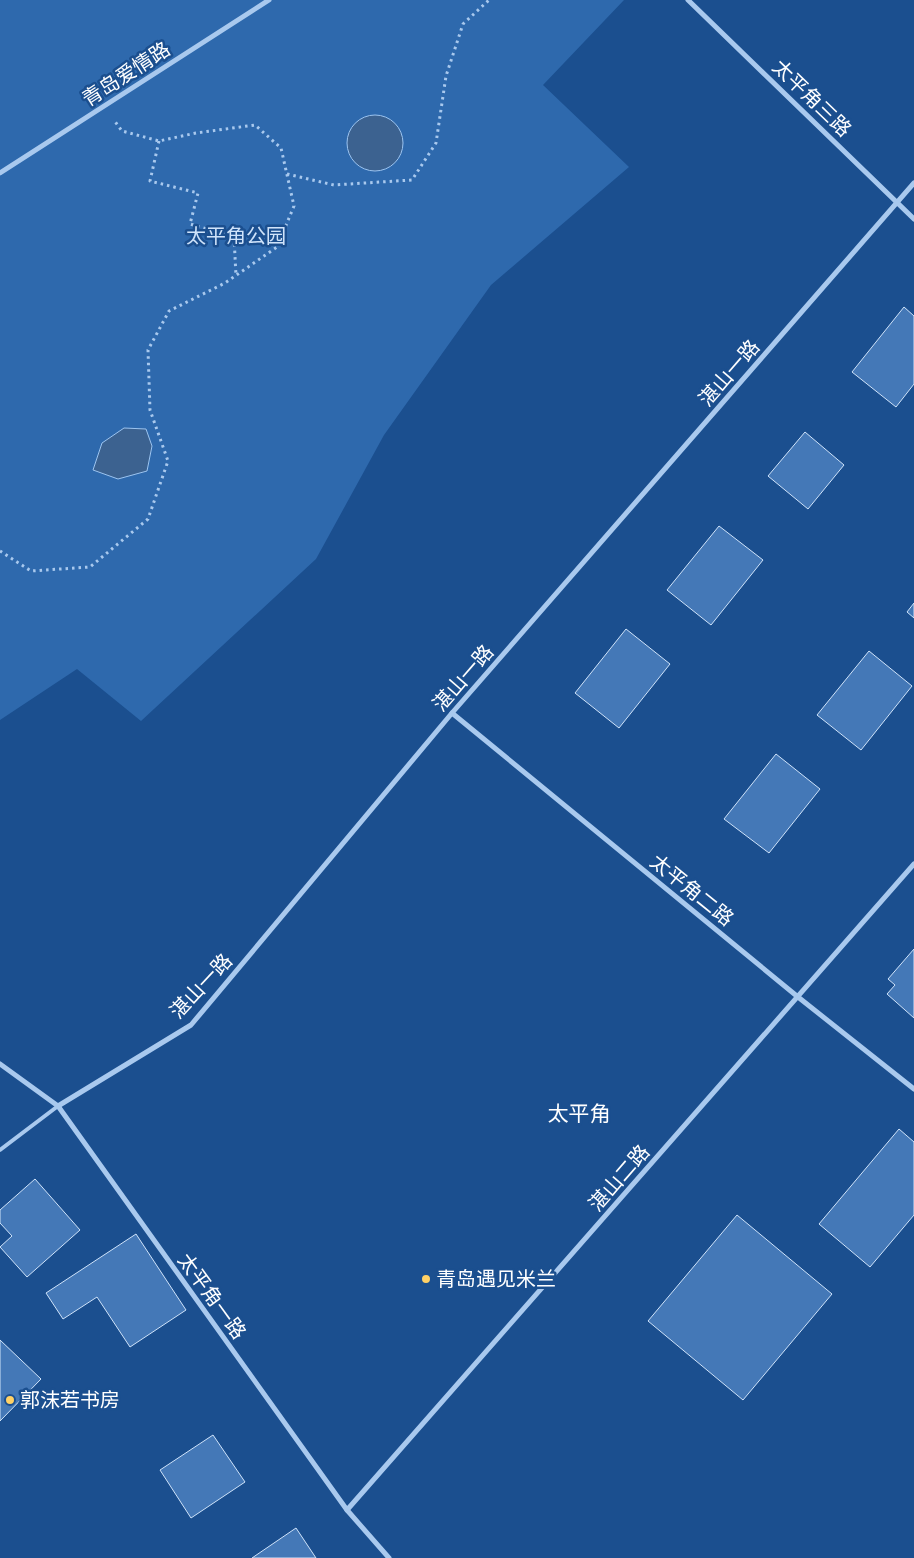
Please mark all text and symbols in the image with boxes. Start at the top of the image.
street label: 青岛爱情路 [76,35,176,114]
street label: 太平角三路 [766,53,858,144]
park label: 太平角公园 [186,222,286,251]
street label: 湛山一路 [692,334,767,413]
street label: 湛山一路 [426,639,501,718]
street label: 太平角二路 [644,848,740,933]
street label: 湛山一路 [163,947,239,1025]
district label: 太平角 [548,1099,611,1129]
street label: 湛山二路 [582,1139,657,1218]
street label: 太平角一路 [170,1247,253,1345]
place label: 青岛遇见米兰 [436,1265,556,1294]
marker: 青岛遇见米兰 [420,1273,432,1285]
place label: 郭沫若书房 [20,1386,120,1415]
marker: 郭沫若书房 [4,1394,16,1406]

